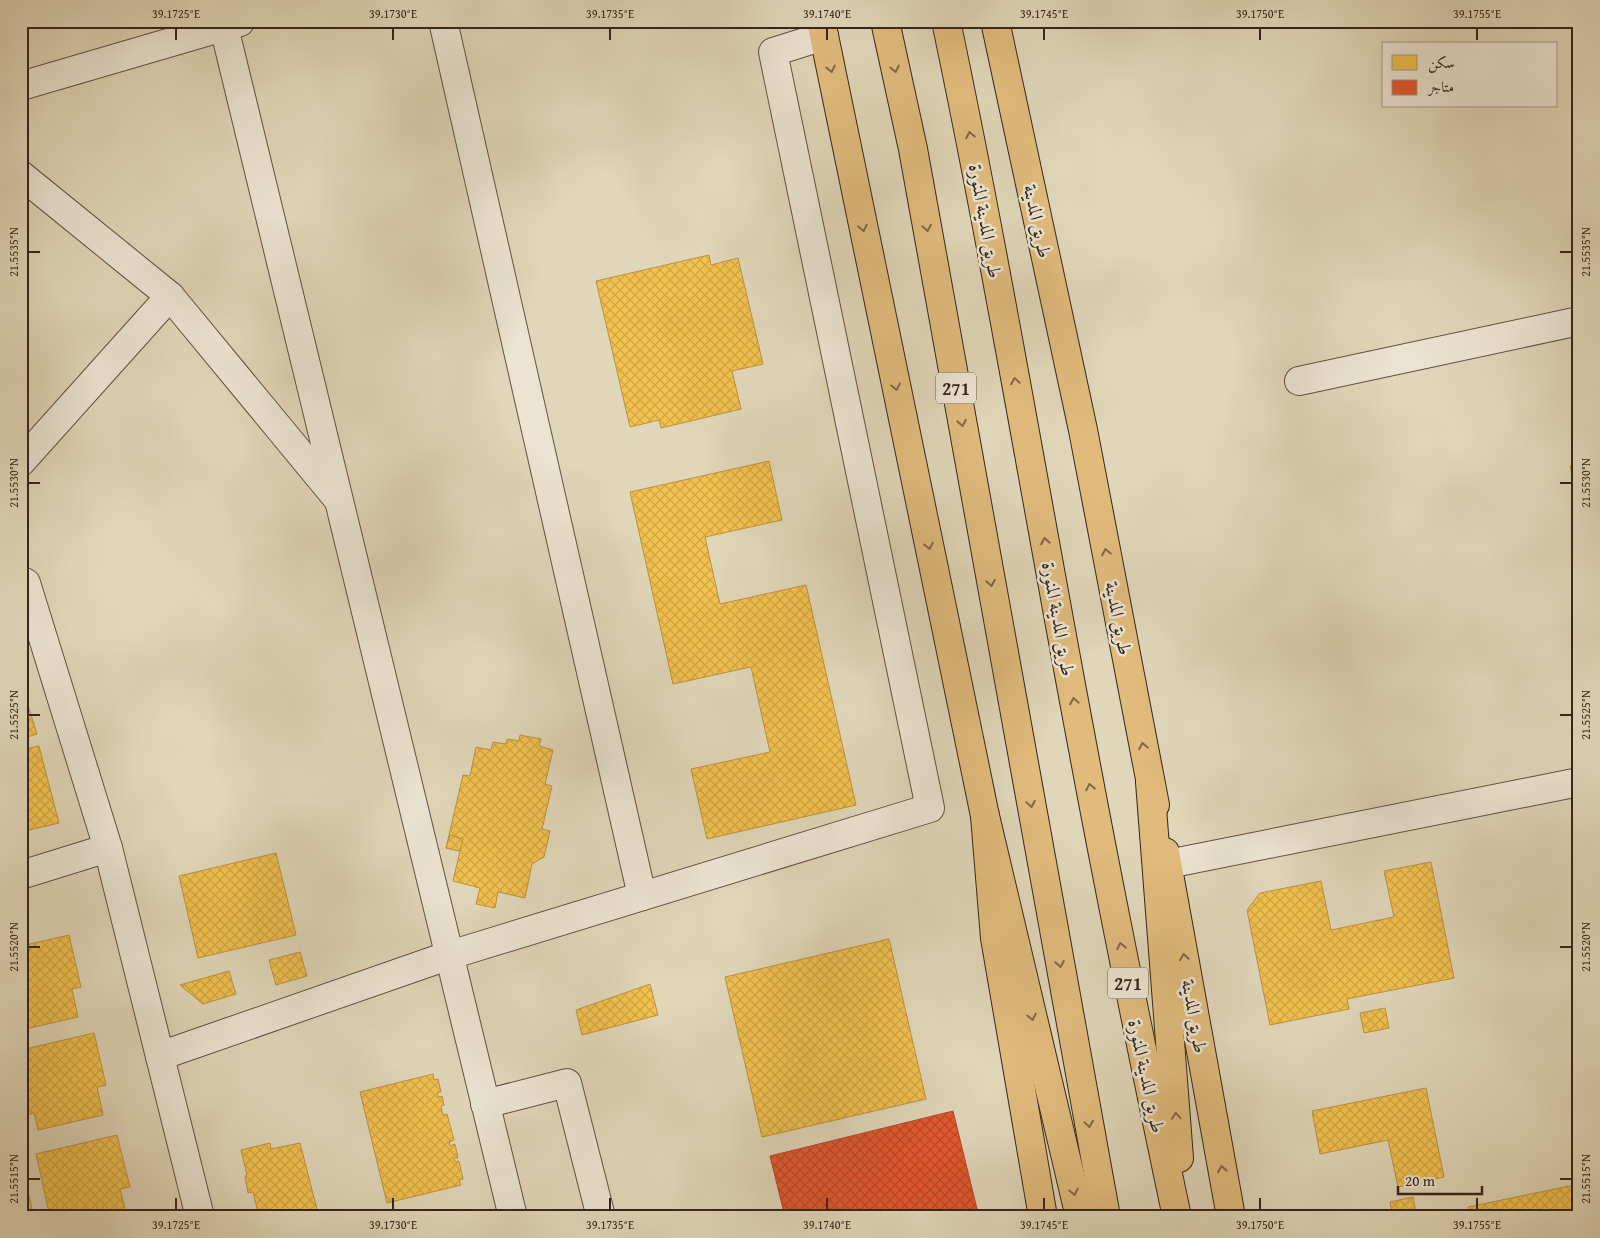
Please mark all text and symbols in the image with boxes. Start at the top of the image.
text: 39.1725°E [152,5,200,22]
text: 39.1730°E [369,5,417,22]
text: 39.1735°E [586,5,634,22]
text: 39.1740°E [803,5,851,22]
text: 39.1745°E [1020,5,1068,22]
text: 39.1750°E [1236,5,1284,22]
text: 39.1755°E [1453,5,1501,22]
legend [1382,42,1558,108]
text: سكن [1428,52,1455,73]
one-way arrow [890,64,900,73]
one-way arrow [825,65,835,73]
text: متاجر [1426,76,1454,97]
one-way arrow [965,131,976,140]
street label: طريق المدينة المنورة [962,162,1010,280]
street label: طريق المدينة [1017,182,1059,260]
one-way arrow [858,224,868,233]
one-way arrow [921,224,932,233]
text: 21.5535°N [5,227,22,277]
text: 21.5535°N [1577,227,1594,277]
road number: 271 [936,372,976,403]
one-way arrow [1011,377,1021,385]
one-way arrow [891,383,901,392]
one-way arrow [956,418,966,427]
text: 21.5530°N [5,458,22,508]
text: 21.5530°N [1577,458,1594,508]
one-way arrow [1040,536,1050,545]
one-way arrow [923,542,934,551]
one-way arrow [1101,548,1112,557]
street label: طريق المدينة المنورة [1035,560,1083,678]
one-way arrow [985,578,995,587]
street label: طريق المدينة [1098,579,1140,657]
text: 21.5525°N [5,690,22,740]
text: 21.5525°N [1577,690,1594,740]
one-way arrow [1069,696,1079,705]
one-way arrow [1138,742,1149,751]
one-way arrow [1085,782,1096,791]
one-way arrow [1025,800,1035,808]
text: 21.5520°N [5,922,22,972]
text: 21.5520°N [1577,922,1594,972]
one-way arrow [1116,942,1126,951]
one-way arrow [1180,953,1190,962]
one-way arrow [1054,959,1064,968]
road number: 271 [1108,968,1148,998]
street label: طريق المدينة [1175,977,1215,1055]
one-way arrow [1026,1013,1037,1021]
street label: طريق المدينة المنورة [1121,1017,1173,1135]
one-way arrow [1171,1112,1182,1120]
one-way arrow [1084,1119,1094,1128]
text: 21.5515°N [5,1154,22,1204]
text: 21.5515°N [1577,1154,1594,1204]
scale bar [1398,1163,1481,1195]
one-way arrow [1218,1164,1228,1173]
text: 20 m [1405,1170,1436,1191]
one-way arrow [1068,1188,1079,1197]
text: 39.1725°E [152,1216,200,1233]
text: 39.1730°E [369,1216,417,1233]
text: 39.1735°E [586,1216,634,1233]
text: 39.1740°E [803,1216,851,1233]
text: 39.1745°E [1020,1216,1068,1233]
text: 39.1750°E [1236,1216,1284,1233]
text: 39.1755°E [1453,1216,1501,1233]

